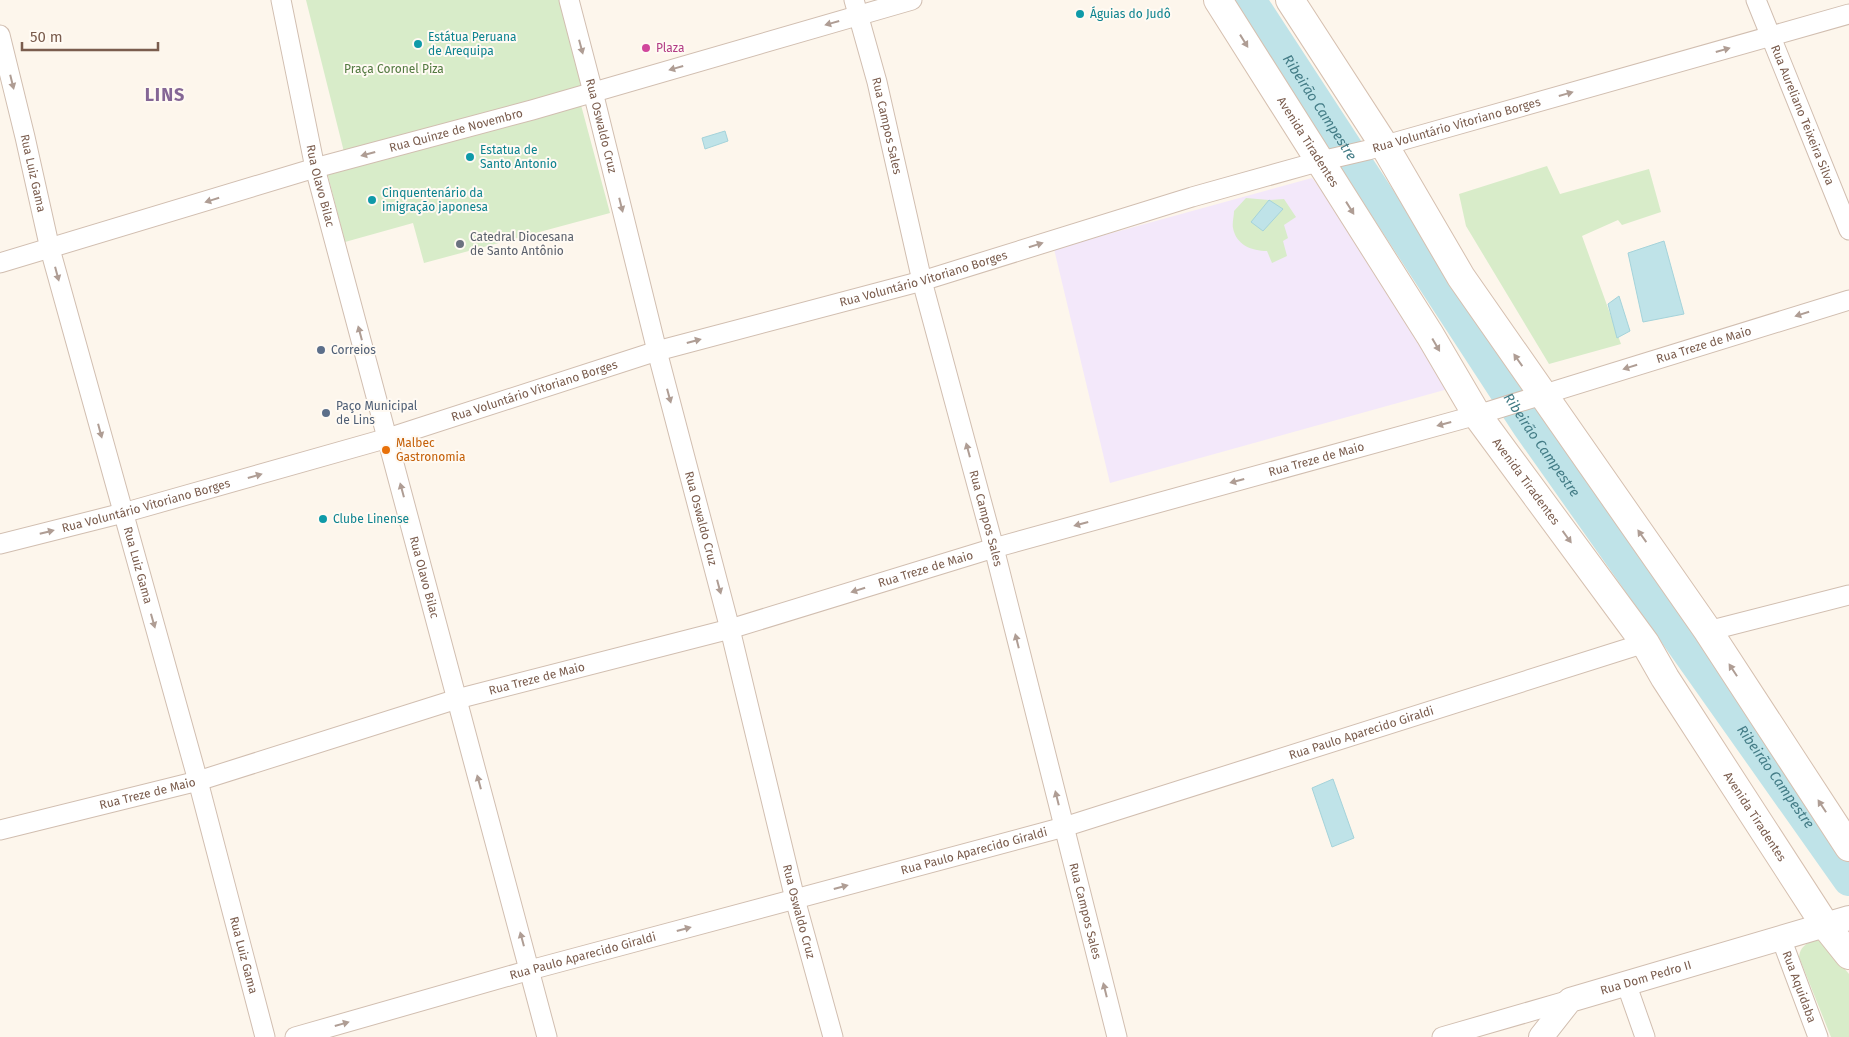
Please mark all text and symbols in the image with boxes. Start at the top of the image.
place label: Águias do Judô [1090,6,1171,21]
marker: Águias do Judô [1074,8,1086,20]
scale bar [22,20,159,52]
one-way arrow [824,20,839,28]
text: 50 m [30,28,63,46]
place label: Estátua Peruana de Arequipa [428,30,517,58]
one-way arrow [1239,35,1249,48]
marker: Estátua Peruana de Arequipa [412,38,424,50]
one-way arrow [577,40,585,55]
place label: Plaza [656,41,684,55]
marker: Plaza [640,42,652,54]
street label: Rua Aureliano Teixeira Silva [1768,43,1837,187]
one-way arrow [1715,46,1730,54]
water label: Ribeirão Campestre [1279,51,1361,163]
park label: Praça Coronel Piza [344,62,444,76]
one-way arrow [668,65,683,73]
one-way arrow [8,74,16,89]
street label: Rua Campos Sales [869,76,905,176]
street label: Rua Oswaldo Cruz [583,77,620,175]
district label: LINS [145,84,185,106]
one-way arrow [1559,90,1574,98]
street label: Avenida Tiradentes [1274,94,1342,190]
street label: Rua Voluntário Vitoriano Borges [1371,94,1542,155]
street label: Rua Quinze de Novembro [388,106,524,155]
street label: Rua Luiz Gama [18,133,49,213]
street label: Rua Olavo Bilac [303,143,338,229]
place label: Estatua de Santo Antonio [480,143,557,171]
one-way arrow [360,151,375,159]
marker: Estatua de Santo Antonio [464,151,476,163]
place label: Cinquentenário da imigração japonesa [382,186,488,214]
marker: Cinquentenário da imigração japonesa [366,194,378,206]
one-way arrow [204,196,219,204]
one-way arrow [617,197,625,212]
one-way arrow [1345,201,1355,214]
place label: Catedral Diocesana de Santo Antônio [470,230,574,258]
marker: Catedral Diocesana de Santo Antônio [454,238,466,250]
one-way arrow [1029,241,1044,249]
street label: Rua Voluntário Vitoriano Borges [838,248,1009,309]
one-way arrow [53,267,61,282]
one-way arrow [1795,311,1810,319]
street label: Rua Treze de Maio [1655,324,1753,366]
one-way arrow [356,325,364,340]
one-way arrow [687,337,702,345]
one-way arrow [1432,339,1441,352]
place label: Correios [331,343,376,357]
marker: Correios [315,344,327,356]
one-way arrow [1513,353,1523,367]
street label: Rua Voluntário Vitoriano Borges [449,357,620,424]
one-way arrow [1623,363,1638,371]
one-way arrow [665,389,673,404]
water label: Ribeirão Campestre [1500,390,1584,500]
place label: Paço Municipal de Lins [336,399,418,427]
marker: Paço Municipal de Lins [320,407,332,419]
one-way arrow [1437,420,1452,428]
one-way arrow [97,423,105,438]
place label: Malbec Gastronomia [396,436,465,464]
street label: Avenida Tiradentes [1490,436,1563,528]
street label: Rua Treze de Maio [1267,439,1366,479]
one-way arrow [963,442,971,457]
marker: Malbec Gastronomia [380,444,392,456]
street label: Rua Campos Sales [966,469,1005,568]
street label: Rua Oswaldo Cruz [682,470,720,567]
one-way arrow [247,472,262,480]
street label: Rua Voluntário Vitoriano Borges [60,476,232,535]
one-way arrow [1230,477,1245,485]
one-way arrow [398,482,406,497]
place label: Clube Linense [333,512,409,526]
marker: Clube Linense [317,513,329,525]
one-way arrow [1073,520,1088,528]
street label: Rua Luiz Gama [121,525,155,605]
one-way arrow [40,528,55,536]
one-way arrow [1637,529,1647,543]
one-way arrow [1562,530,1573,543]
street label: Rua Olavo Bilac [407,535,442,620]
street label: Rua Treze de Maio [876,548,975,590]
one-way arrow [715,580,723,595]
one-way arrow [850,587,865,594]
one-way arrow [150,614,158,629]
one-way arrow [1013,633,1021,648]
street label: Rua Treze de Maio [487,660,586,698]
one-way arrow [1728,664,1737,677]
street label: Rua Paulo Aparecido Giraldi [1287,703,1435,762]
water label: Ribeirão Campestre [1734,722,1818,831]
street label: Avenida Tiradentes [1721,769,1789,865]
street label: Rua Treze de Maio [98,775,197,812]
one-way arrow [475,775,483,790]
one-way arrow [1053,791,1061,806]
one-way arrow [1817,799,1827,813]
street label: Rua Paulo Aparecido Giraldi [899,825,1049,877]
street label: Rua Campos Sales [1066,861,1104,961]
street label: Rua Oswaldo Cruz [780,863,818,960]
one-way arrow [834,882,849,890]
street label: Rua Luiz Gama [227,915,260,995]
one-way arrow [677,925,692,933]
street label: Rua Paulo Aparecido Giraldi [508,930,657,982]
one-way arrow [517,931,525,946]
street label: Rua Aquidaba [1779,949,1819,1025]
street label: Rua Dom Pedro II [1599,958,1693,998]
one-way arrow [1101,982,1109,997]
one-way arrow [335,1019,350,1027]

